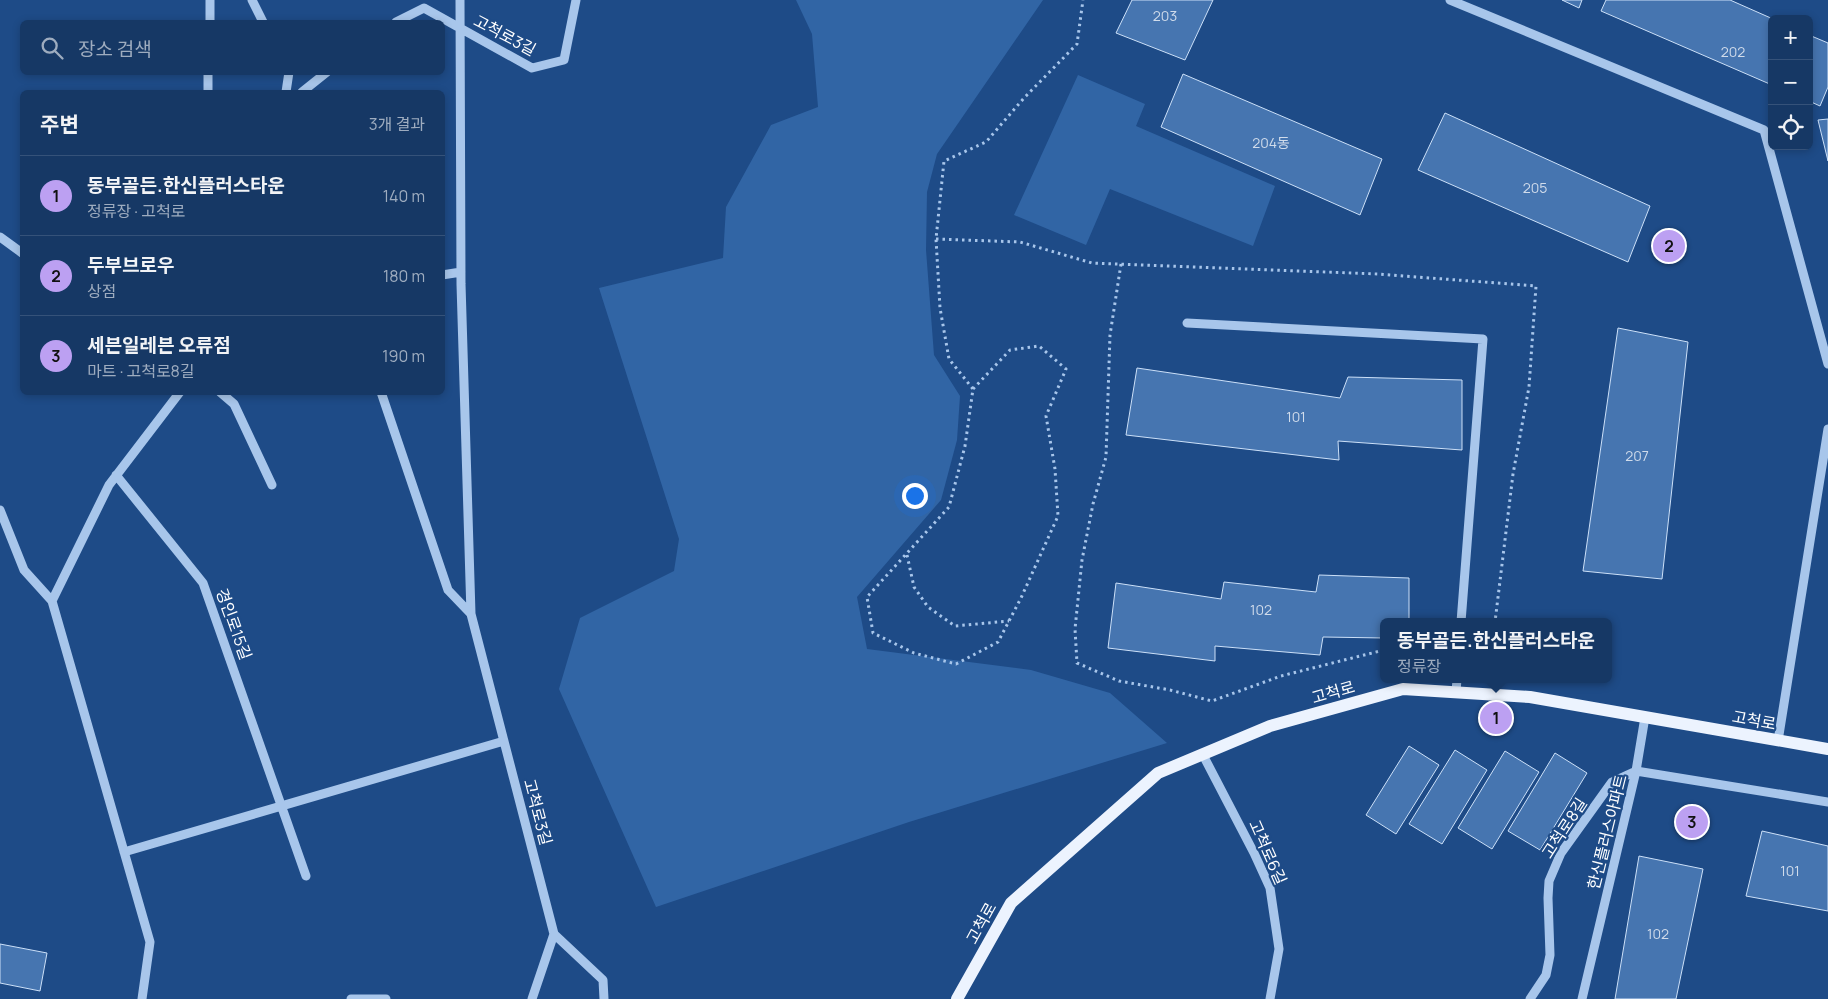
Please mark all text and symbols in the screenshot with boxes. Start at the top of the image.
house number: 203 [1153,6,1177,25]
street label: 고척로3길 [470,9,540,61]
map controls [1768,15,1813,150]
button: + [1768,15,1813,60]
search box [20,20,445,75]
icon: search [38,34,66,62]
text: 장소 검색 [78,36,152,62]
house number: 202 [1721,42,1745,61]
button: − [1768,60,1813,105]
button: locate [1768,105,1813,150]
text: 주변 [40,110,79,138]
text: 3개 결과 [369,113,425,135]
house number: 204동 [1252,133,1290,152]
text: 동부골든.한신플러스타운 [87,172,285,198]
house number: 205 [1523,178,1547,197]
text: 1 [52,185,60,207]
text: 140 m [383,185,425,207]
text: 정류장 · 고척로 [87,200,185,222]
pin: 2 [1653,227,1685,265]
text: 두부브로우 [87,252,174,278]
text: 2 [51,265,61,287]
text: 180 m [383,265,425,287]
text: 상점 [87,280,116,302]
text: 세븐일레븐 오류점 [87,332,231,358]
text: 3 [51,345,61,367]
text: 190 m [382,345,425,367]
text: 마트 · 고척로8길 [87,360,195,382]
house number: 101 [1286,407,1306,426]
house number: 207 [1625,446,1649,465]
your location [902,483,928,509]
street label: 경인로15길 [211,585,257,663]
house number: 102 [1250,600,1272,619]
popup [1380,618,1612,683]
text: 동부골든.한신플러스타운 [1397,627,1595,653]
text: 정류장 [1397,655,1441,677]
street label: 고척로 [1309,675,1358,709]
pin: 1 [1480,699,1512,737]
street label: 고척로 [1730,705,1778,735]
street label: 한신플러스아파트 [1582,772,1632,892]
street label: 고척로3길 [519,776,557,848]
street label: 고척로8길 [1536,793,1592,863]
pin: 3 [1676,803,1708,841]
street label: 고척로6길 [1244,816,1292,888]
house number: 101 [1780,861,1800,880]
street label: 고척로 [961,898,1001,948]
house number: 102 [1647,924,1669,943]

